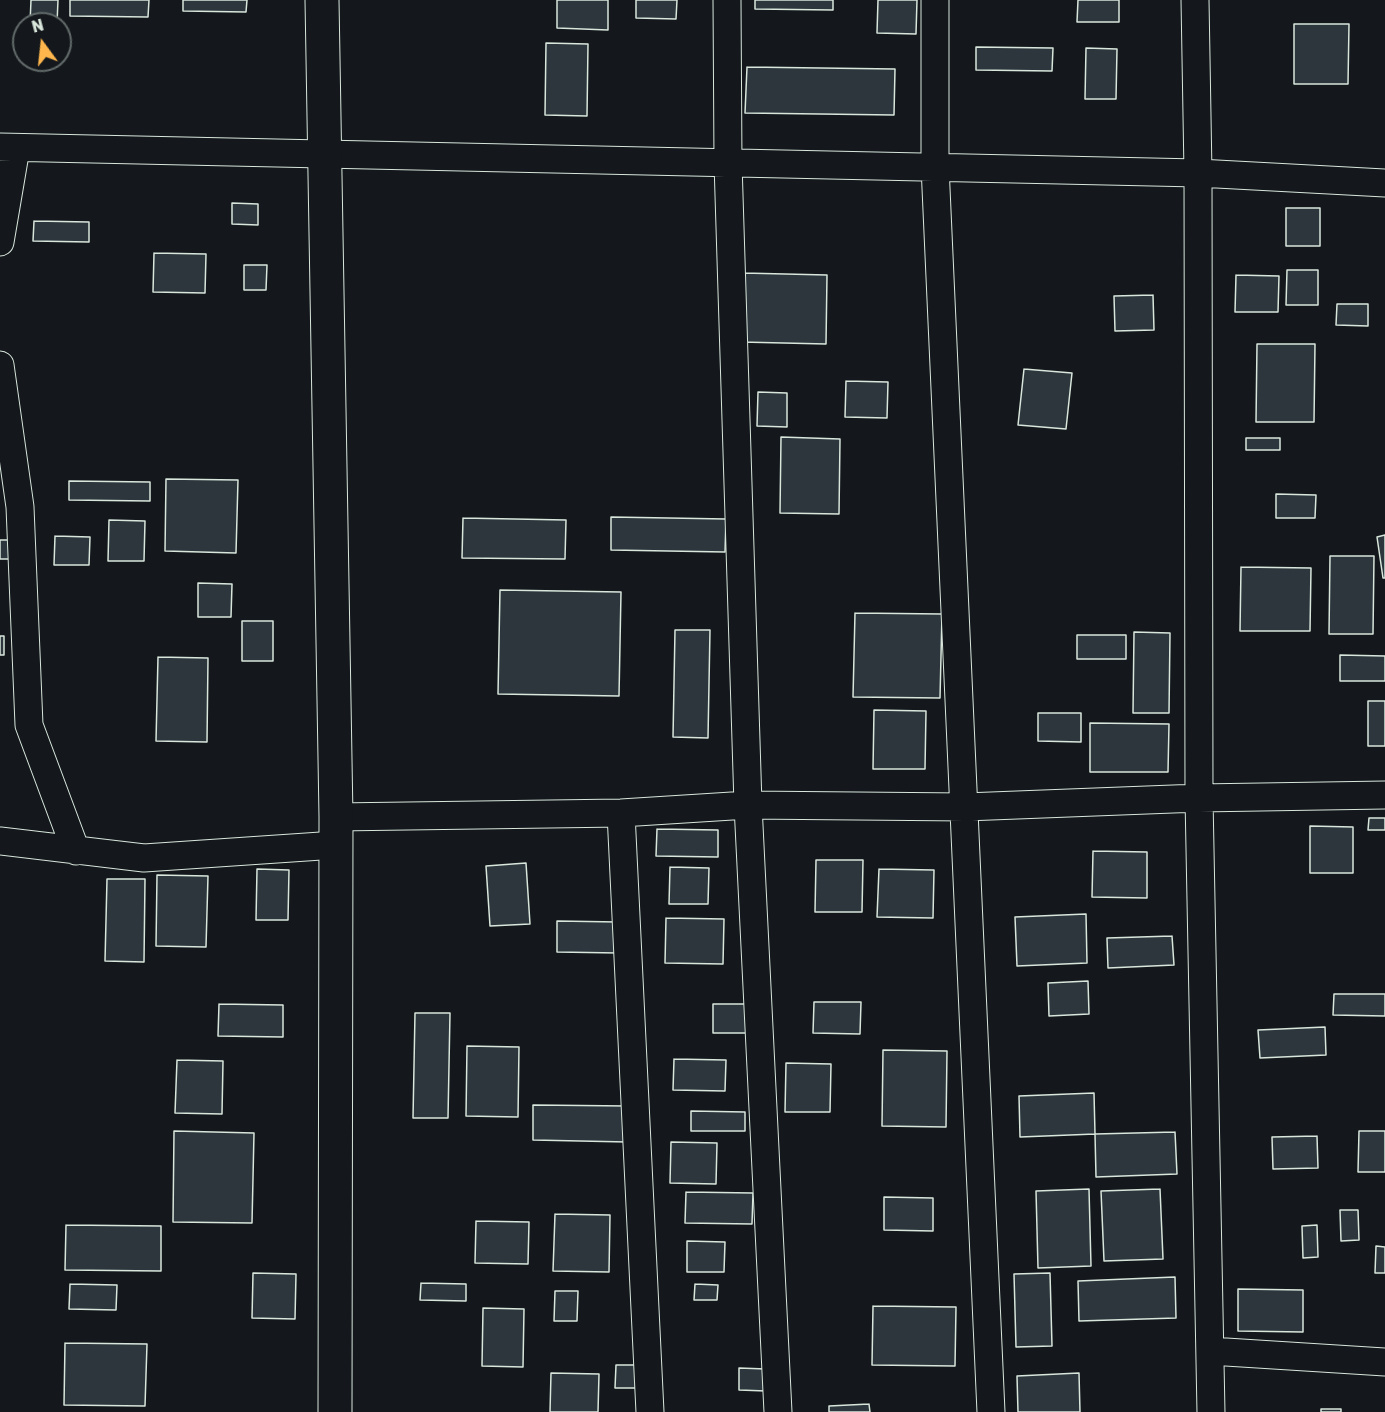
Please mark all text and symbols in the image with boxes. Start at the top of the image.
north arrow [12,12,72,72]
text: N [30,15,46,37]

